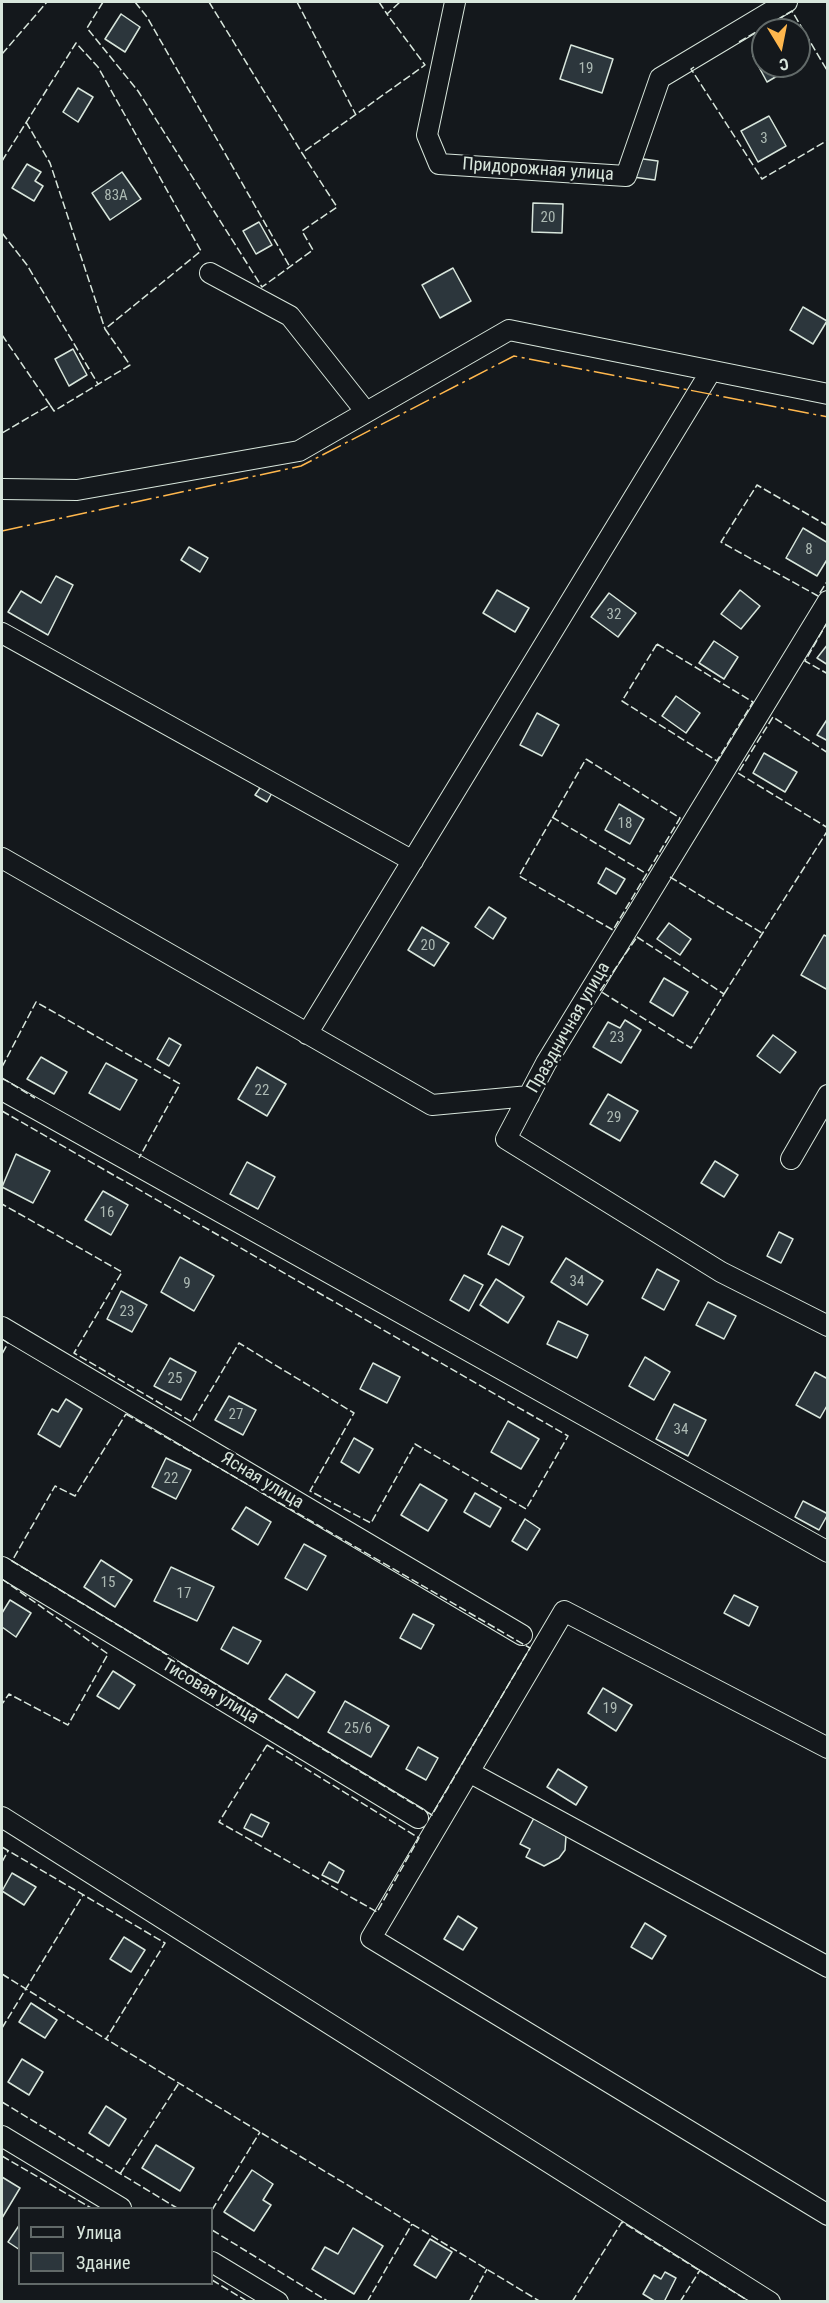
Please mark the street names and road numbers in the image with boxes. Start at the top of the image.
street label: Придорожная улица [462,154,614,186]
street label: Праздничная улица [523,959,615,1097]
street label: Ясная улица [217,1448,307,1514]
street label: Тисовая улица [158,1655,262,1729]

